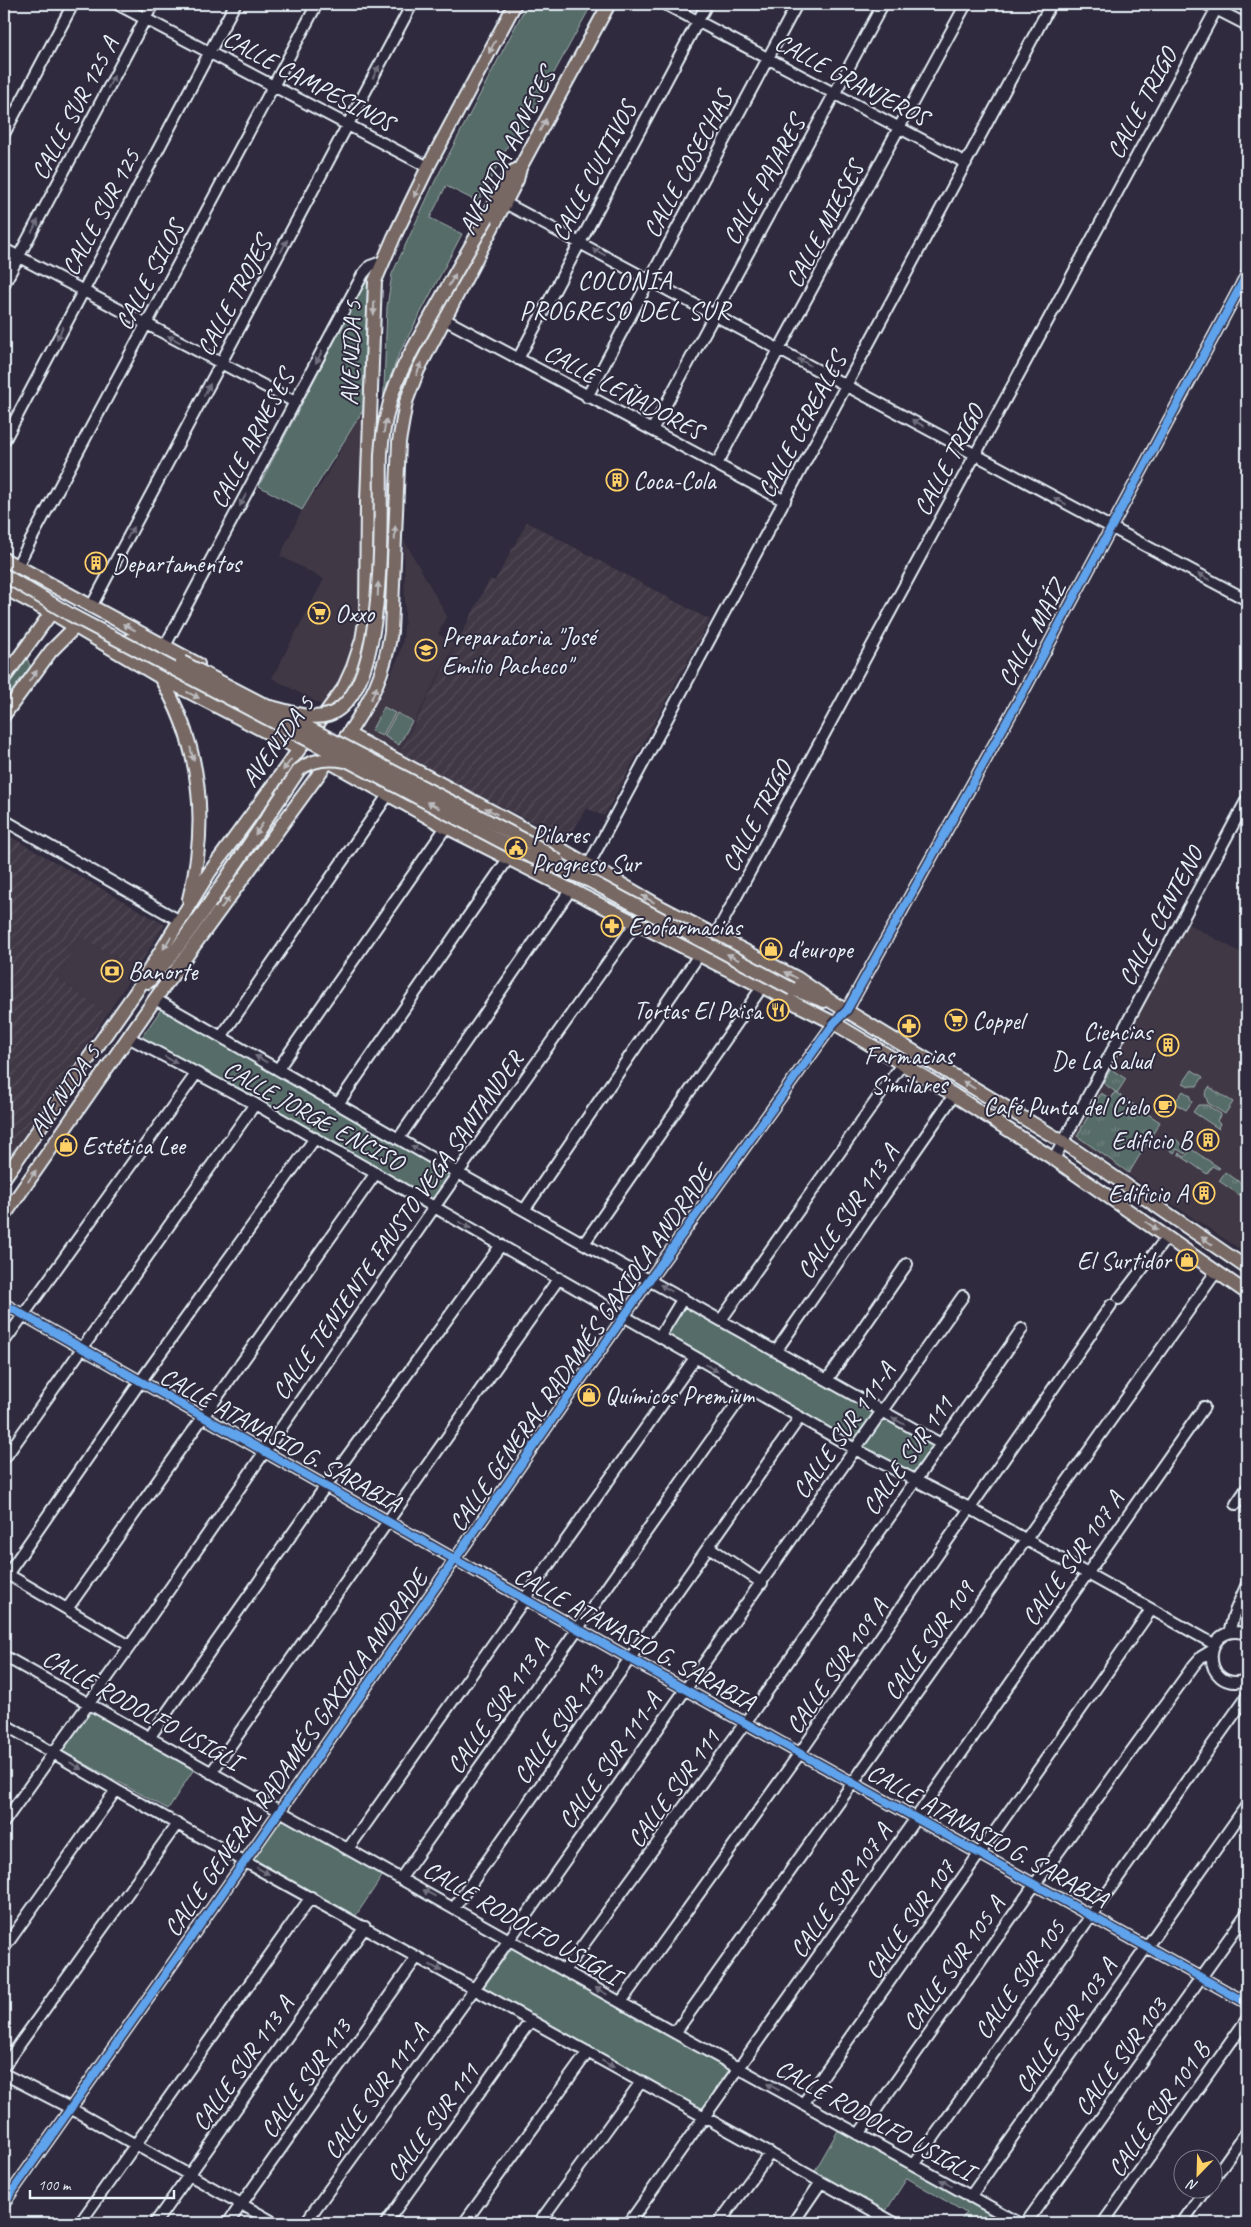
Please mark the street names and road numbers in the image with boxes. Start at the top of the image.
street label: CALLE CAMPESINOS [218,22,403,141]
street label: CALLE GRANJEROS [769,26,937,136]
street label: CALLE SUR 125 A [24,30,127,185]
street label: CALLE TRIGO [1099,40,1186,164]
street label: AVENIDA ARNESES [451,59,565,240]
street label: CALLE COSECHAS [636,83,741,243]
street label: CALLE CULTIVOS [544,94,645,247]
street label: CALLE PAJARES [716,106,815,250]
street label: CALLE SUR 125 [54,142,148,281]
street label: CALLE MIESES [778,152,873,293]
street label: CALLE SILOS [108,212,194,336]
street label: CALLE TROJES [189,227,281,361]
street label: AVENIDA 5 [333,298,369,406]
street label: CALLE LEÑADORES [538,337,712,449]
street label: CALLE CEREALES [750,343,856,503]
street label: CALLE ARNESES [202,361,304,514]
street label: CALLE TRIGO [906,397,993,521]
street label: CALLE MAÍZ [991,571,1075,692]
street label: AVENIDA 5 [234,688,323,793]
street label: CALLE TRIGO [714,753,801,877]
street label: CALLE CENTENO [1111,839,1212,991]
street label: AVENIDA 5 [22,1037,109,1143]
street label: CALLE TENIENTE FAUSTO VEGA SANTANDER [265,1044,532,1406]
street label: CALLE JORGE ENCISO [218,1053,412,1180]
street label: CALLE SUR 113 A [790,1137,907,1285]
street label: CALLE GENERAL RADAMÉS GAXIOLA ANDRADE [442,1157,722,1538]
street label: CALLE SUR 111-A [785,1355,903,1505]
street label: CALLE ATANASIO G. SARABIA [154,1360,408,1520]
street label: CALLE SUR 111 [855,1388,962,1521]
street label: CALLE SUR 107 A [1015,1484,1132,1632]
street label: CALLE ATANASIO G. SARABIA [508,1559,762,1719]
street label: CALLE GENERAL RADAMÉS GAXIOLA ANDRADE [157,1562,437,1943]
street label: CALLE SUR 109 [876,1573,983,1706]
street label: CALLE SUR 109 A [779,1592,896,1740]
street label: CALLE SUR 113 A [440,1632,557,1780]
street label: CALLE RODOLFO USIGLI [37,1642,251,1780]
street label: CALLE SUR 113 [506,1657,613,1790]
street label: CALLE SUR 111-A [551,1685,669,1835]
street label: CALLE SUR 111 [620,1722,728,1854]
street label: CALLE ATANASIO G. SARABIA [861,1756,1115,1916]
street label: CALLE SUR 107 A [783,1816,900,1964]
street label: CALLE SUR 107 [857,1852,964,1985]
street label: CALLE RODOLFO USIGLI [417,1854,630,1995]
street label: CALLE SUR 105 A [896,1889,1013,2037]
street label: CALLE SUR 105 [967,1912,1074,2045]
street label: CALLE SUR 103 A [1008,1952,1122,2098]
street label: CALLE SUR 113 A [185,1989,302,2137]
street label: CALLE SUR 103 [1067,1991,1173,2121]
street label: CALLE SUR 113 [253,2011,360,2144]
street label: CALLE SUR 111-A [316,2018,434,2164]
street label: CALLE SUR 101 B [1101,2034,1218,2183]
street label: CALLE RODOLFO USIGLI [770,2052,984,2190]
street label: CALLE SUR 111 [379,2057,485,2187]

